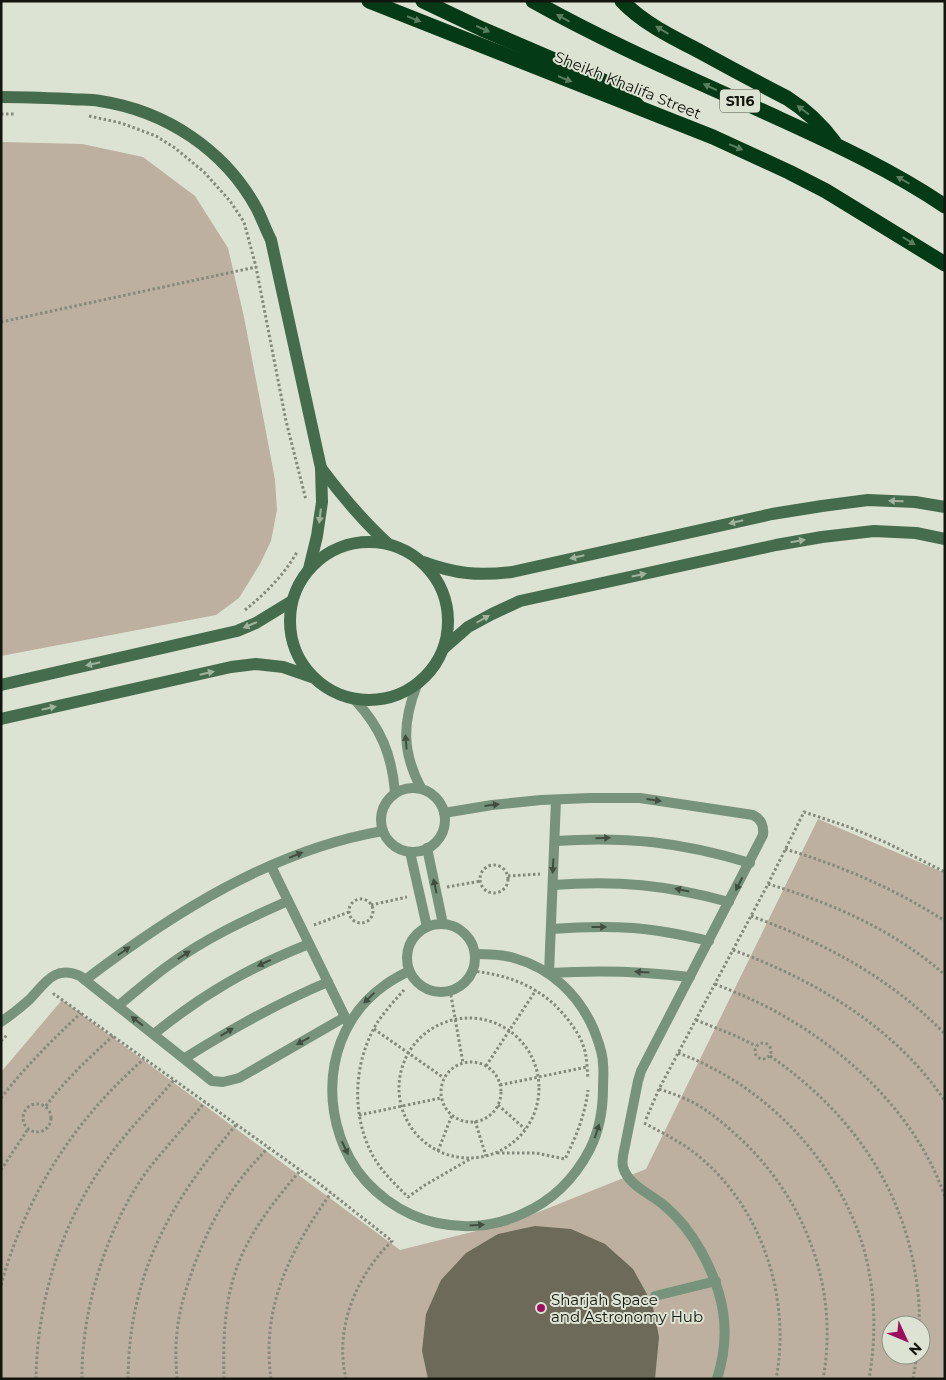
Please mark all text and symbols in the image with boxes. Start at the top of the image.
one-way arrow [556,13,569,22]
one-way arrow [407,15,422,23]
one-way arrow [476,26,490,34]
one-way arrow [655,26,668,35]
street label: Sheikh Khalifa Street [552,47,704,123]
one-way arrow [558,76,572,84]
one-way arrow [703,83,717,91]
road number: S116 [720,90,760,112]
one-way arrow [797,104,810,115]
one-way arrow [729,144,743,152]
one-way arrow [897,176,910,185]
one-way arrow [903,236,916,246]
one-way arrow [888,497,904,505]
one-way arrow [316,509,324,525]
one-way arrow [728,518,743,526]
one-way arrow [790,536,806,544]
one-way arrow [570,553,585,561]
one-way arrow [631,571,646,579]
one-way arrow [476,615,491,623]
one-way arrow [243,622,257,630]
one-way arrow [85,660,100,668]
one-way arrow [200,668,216,676]
one-way arrow [41,704,56,712]
one-way arrow [402,734,410,750]
one-way arrow [646,797,662,805]
one-way arrow [484,801,500,809]
one-way arrow [595,834,611,842]
one-way arrow [289,851,304,859]
one-way arrow [549,858,557,874]
one-way arrow [735,877,743,891]
one-way arrow [430,878,438,894]
one-way arrow [674,886,690,894]
one-way arrow [592,923,608,931]
one-way arrow [117,946,130,956]
one-way arrow [178,950,191,960]
one-way arrow [257,959,271,967]
one-way arrow [634,968,650,976]
one-way arrow [363,992,375,1004]
one-way arrow [130,1016,144,1026]
one-way arrow [220,1028,233,1037]
one-way arrow [296,1037,310,1046]
one-way arrow [593,1123,601,1138]
one-way arrow [341,1141,350,1156]
one-way arrow [469,1221,485,1229]
place label: Sharjah Space and Astronomy Hub [551,1290,703,1326]
marker: Sharjah Space and Astronomy Hub [535,1302,547,1314]
north arrow [881,1315,931,1365]
text: N [905,1339,926,1359]

